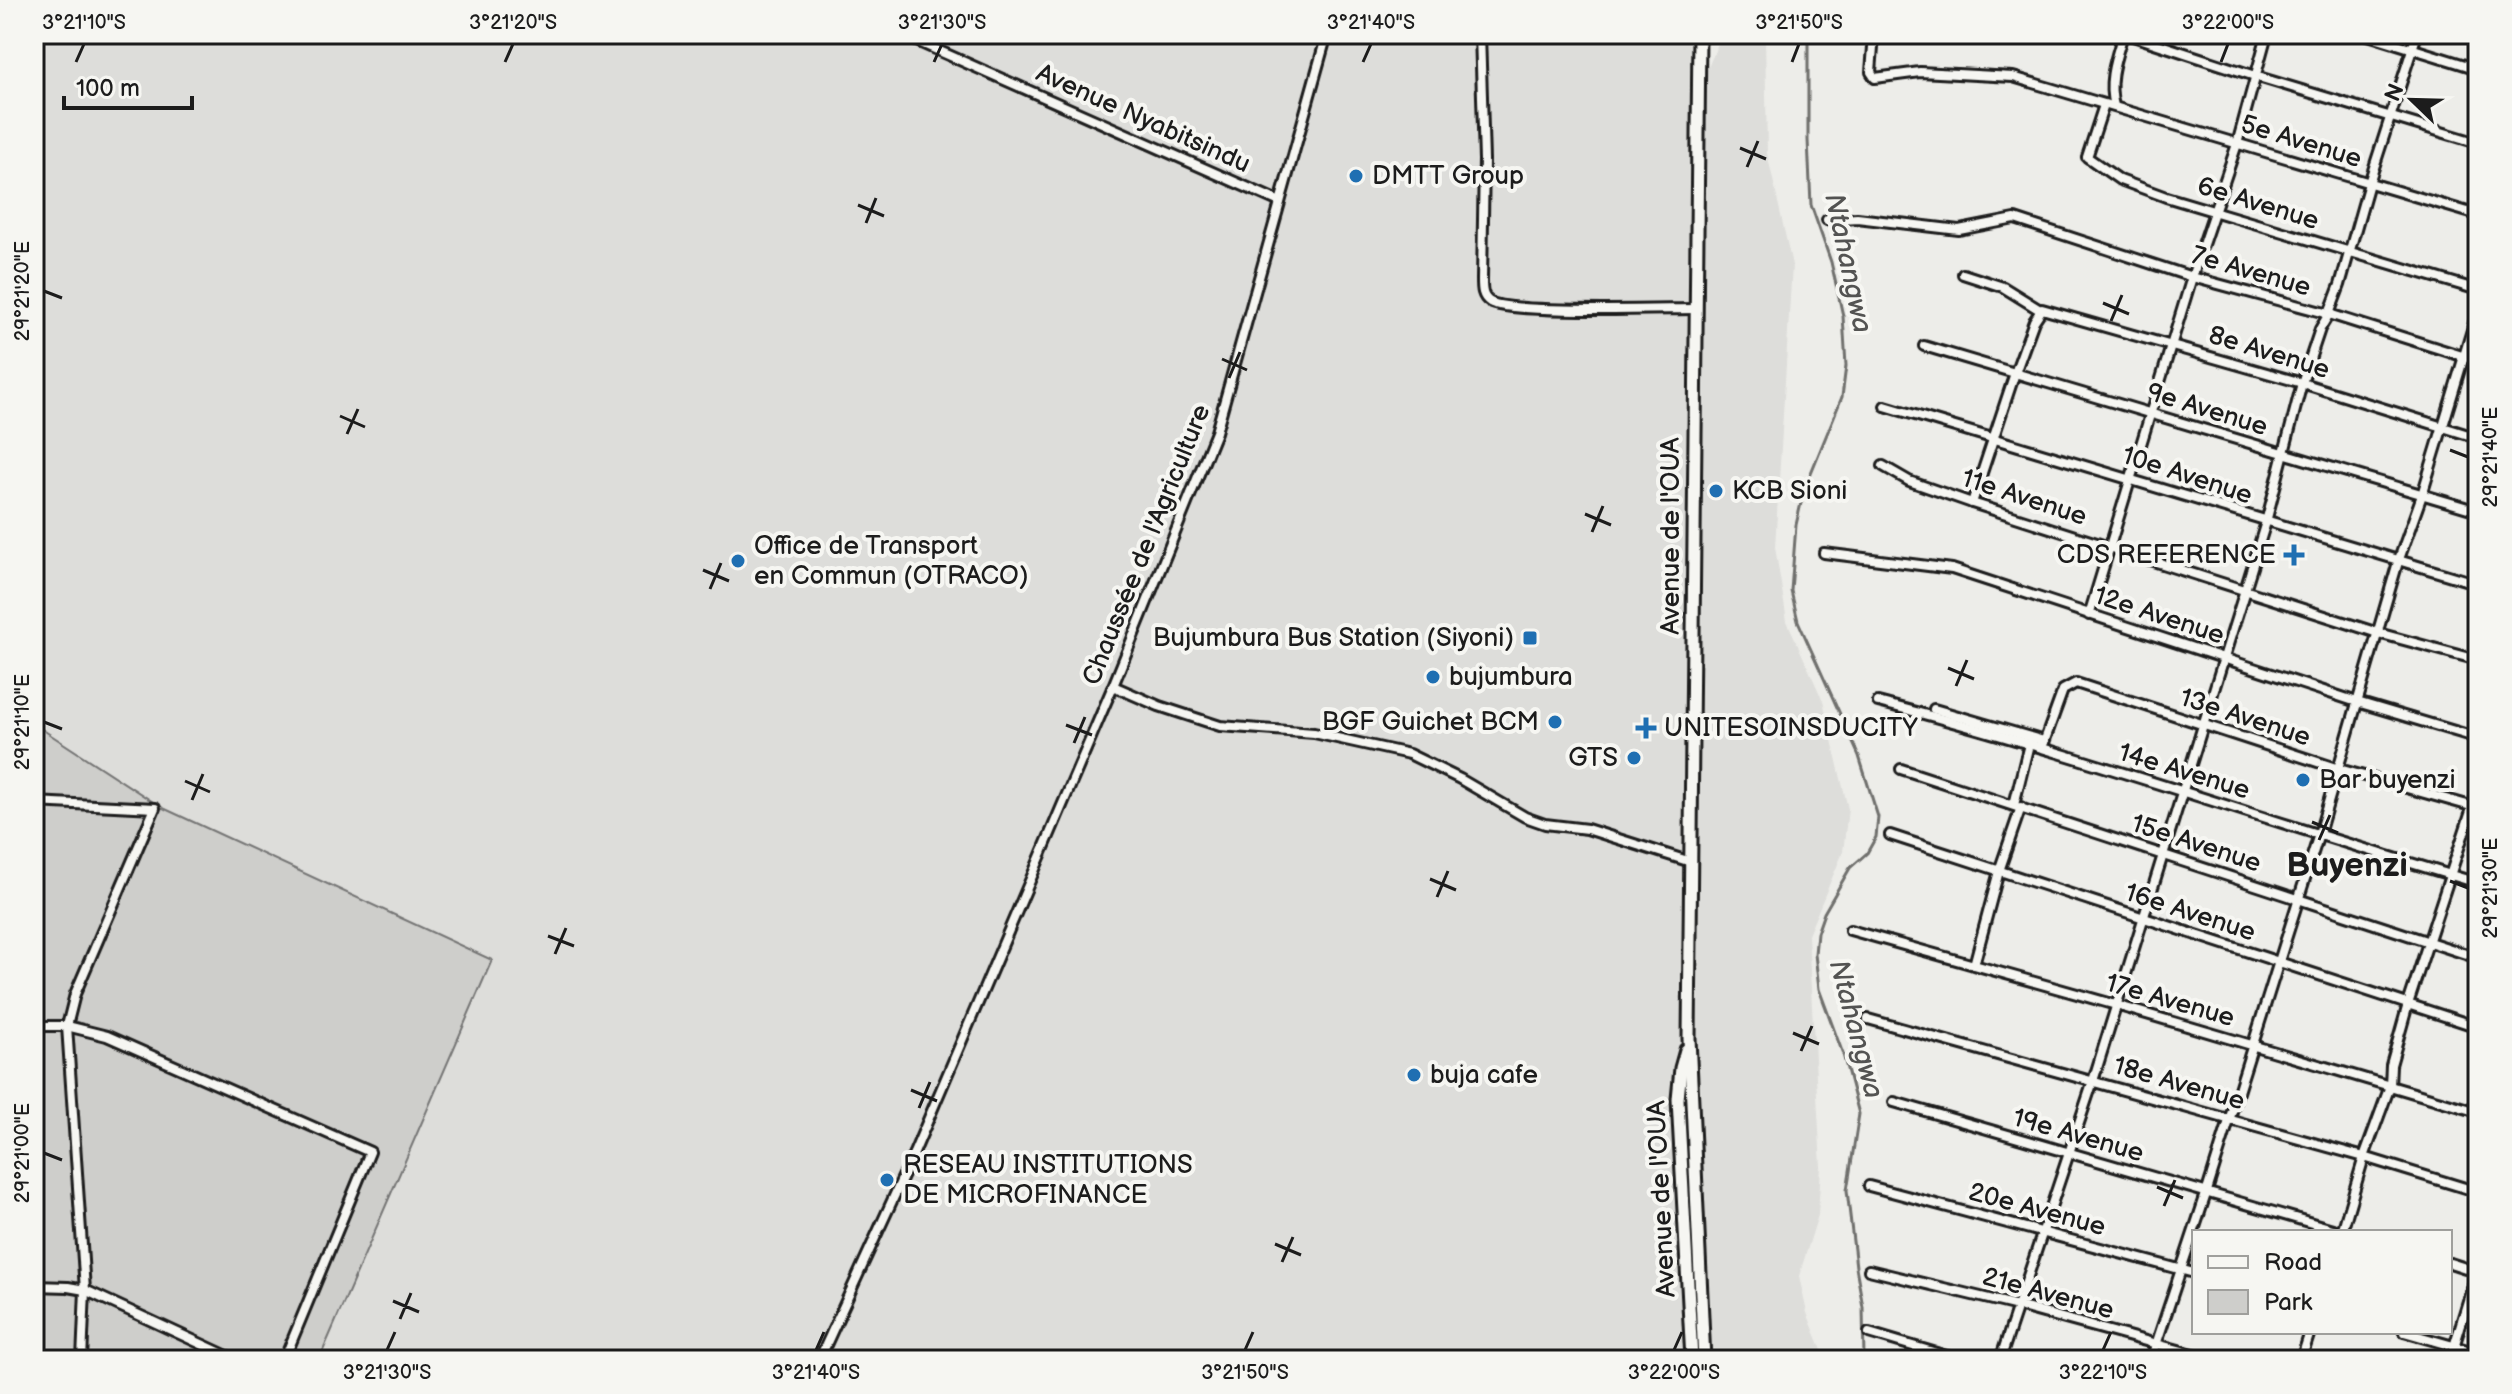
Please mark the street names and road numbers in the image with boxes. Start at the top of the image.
street label: Avenue Nyabitsindu [1031,58,1255,180]
street label: 5e Avenue [2237,109,2365,175]
street label: 6e Avenue [2193,171,2323,237]
street label: 7e Avenue [2188,240,2314,304]
street label: 8e Avenue [2205,320,2333,386]
street label: 9e Avenue [2143,377,2271,443]
street label: Chaussée de l'Agriculture [1076,400,1218,690]
street label: Avenue de l'OUA [1656,437,1687,635]
street label: 10e Avenue [2118,440,2256,512]
street label: 11e Avenue [1957,463,2091,533]
street label: 12e Avenue [2090,580,2228,652]
street label: 13e Avenue [2176,682,2314,754]
street label: 14e Avenue [2115,737,2253,807]
street label: 15e Avenue [2127,808,2265,880]
street label: 16e Avenue [2121,877,2259,949]
street label: 17e Avenue [2102,968,2238,1034]
street label: 18e Avenue [2110,1051,2248,1117]
street label: Avenue de l'OUA [1641,1100,1683,1298]
street label: 19e Avenue [2009,1103,2147,1169]
street label: 20e Avenue [1965,1177,2109,1243]
street label: 21e Avenue [1979,1262,2117,1326]

